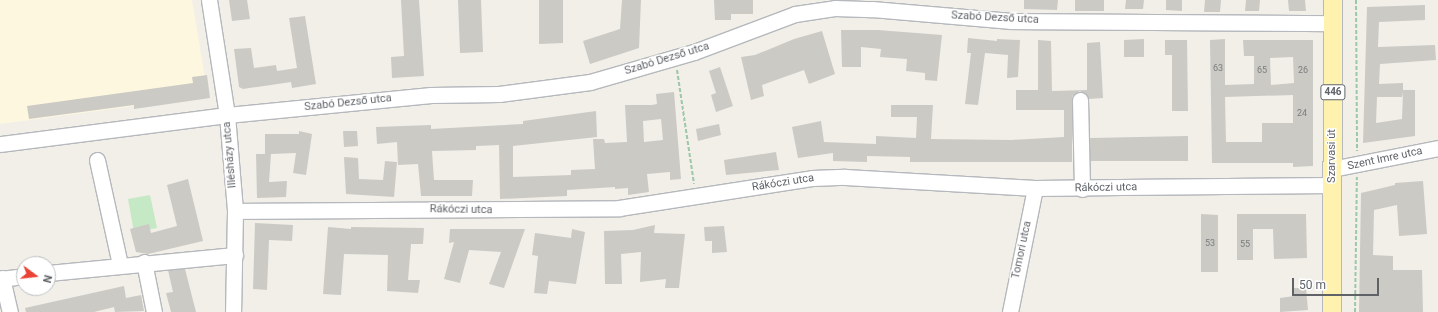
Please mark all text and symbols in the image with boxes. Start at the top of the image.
street label: Szabó Dezső utca [951,9,1039,27]
street label: Szabó Dezső utca [623,40,711,78]
house number: 63 [1213,63,1223,73]
house number: 65 [1257,65,1267,75]
house number: 26 [1298,65,1308,75]
road number: 446 [1320,84,1346,100]
street label: Szabó Dezső utca [304,92,392,114]
house number: 24 [1297,108,1307,118]
street label: Illésházy utca [221,121,239,189]
street label: Szarvasi út [1325,129,1339,183]
street label: Szent Imre utca [1346,145,1424,173]
street label: Rákóczi utca [751,172,815,194]
street label: Rákóczi utca [1075,181,1137,195]
street label: Rákóczi utca [430,203,492,217]
street label: Tomori utca [1009,220,1035,280]
house number: 53 [1205,238,1215,248]
house number: 55 [1240,239,1250,249]
north arrow [16,256,56,296]
scale bar [1294,270,1381,296]
text: N [40,274,54,284]
text: 50 m [1299,278,1326,292]

